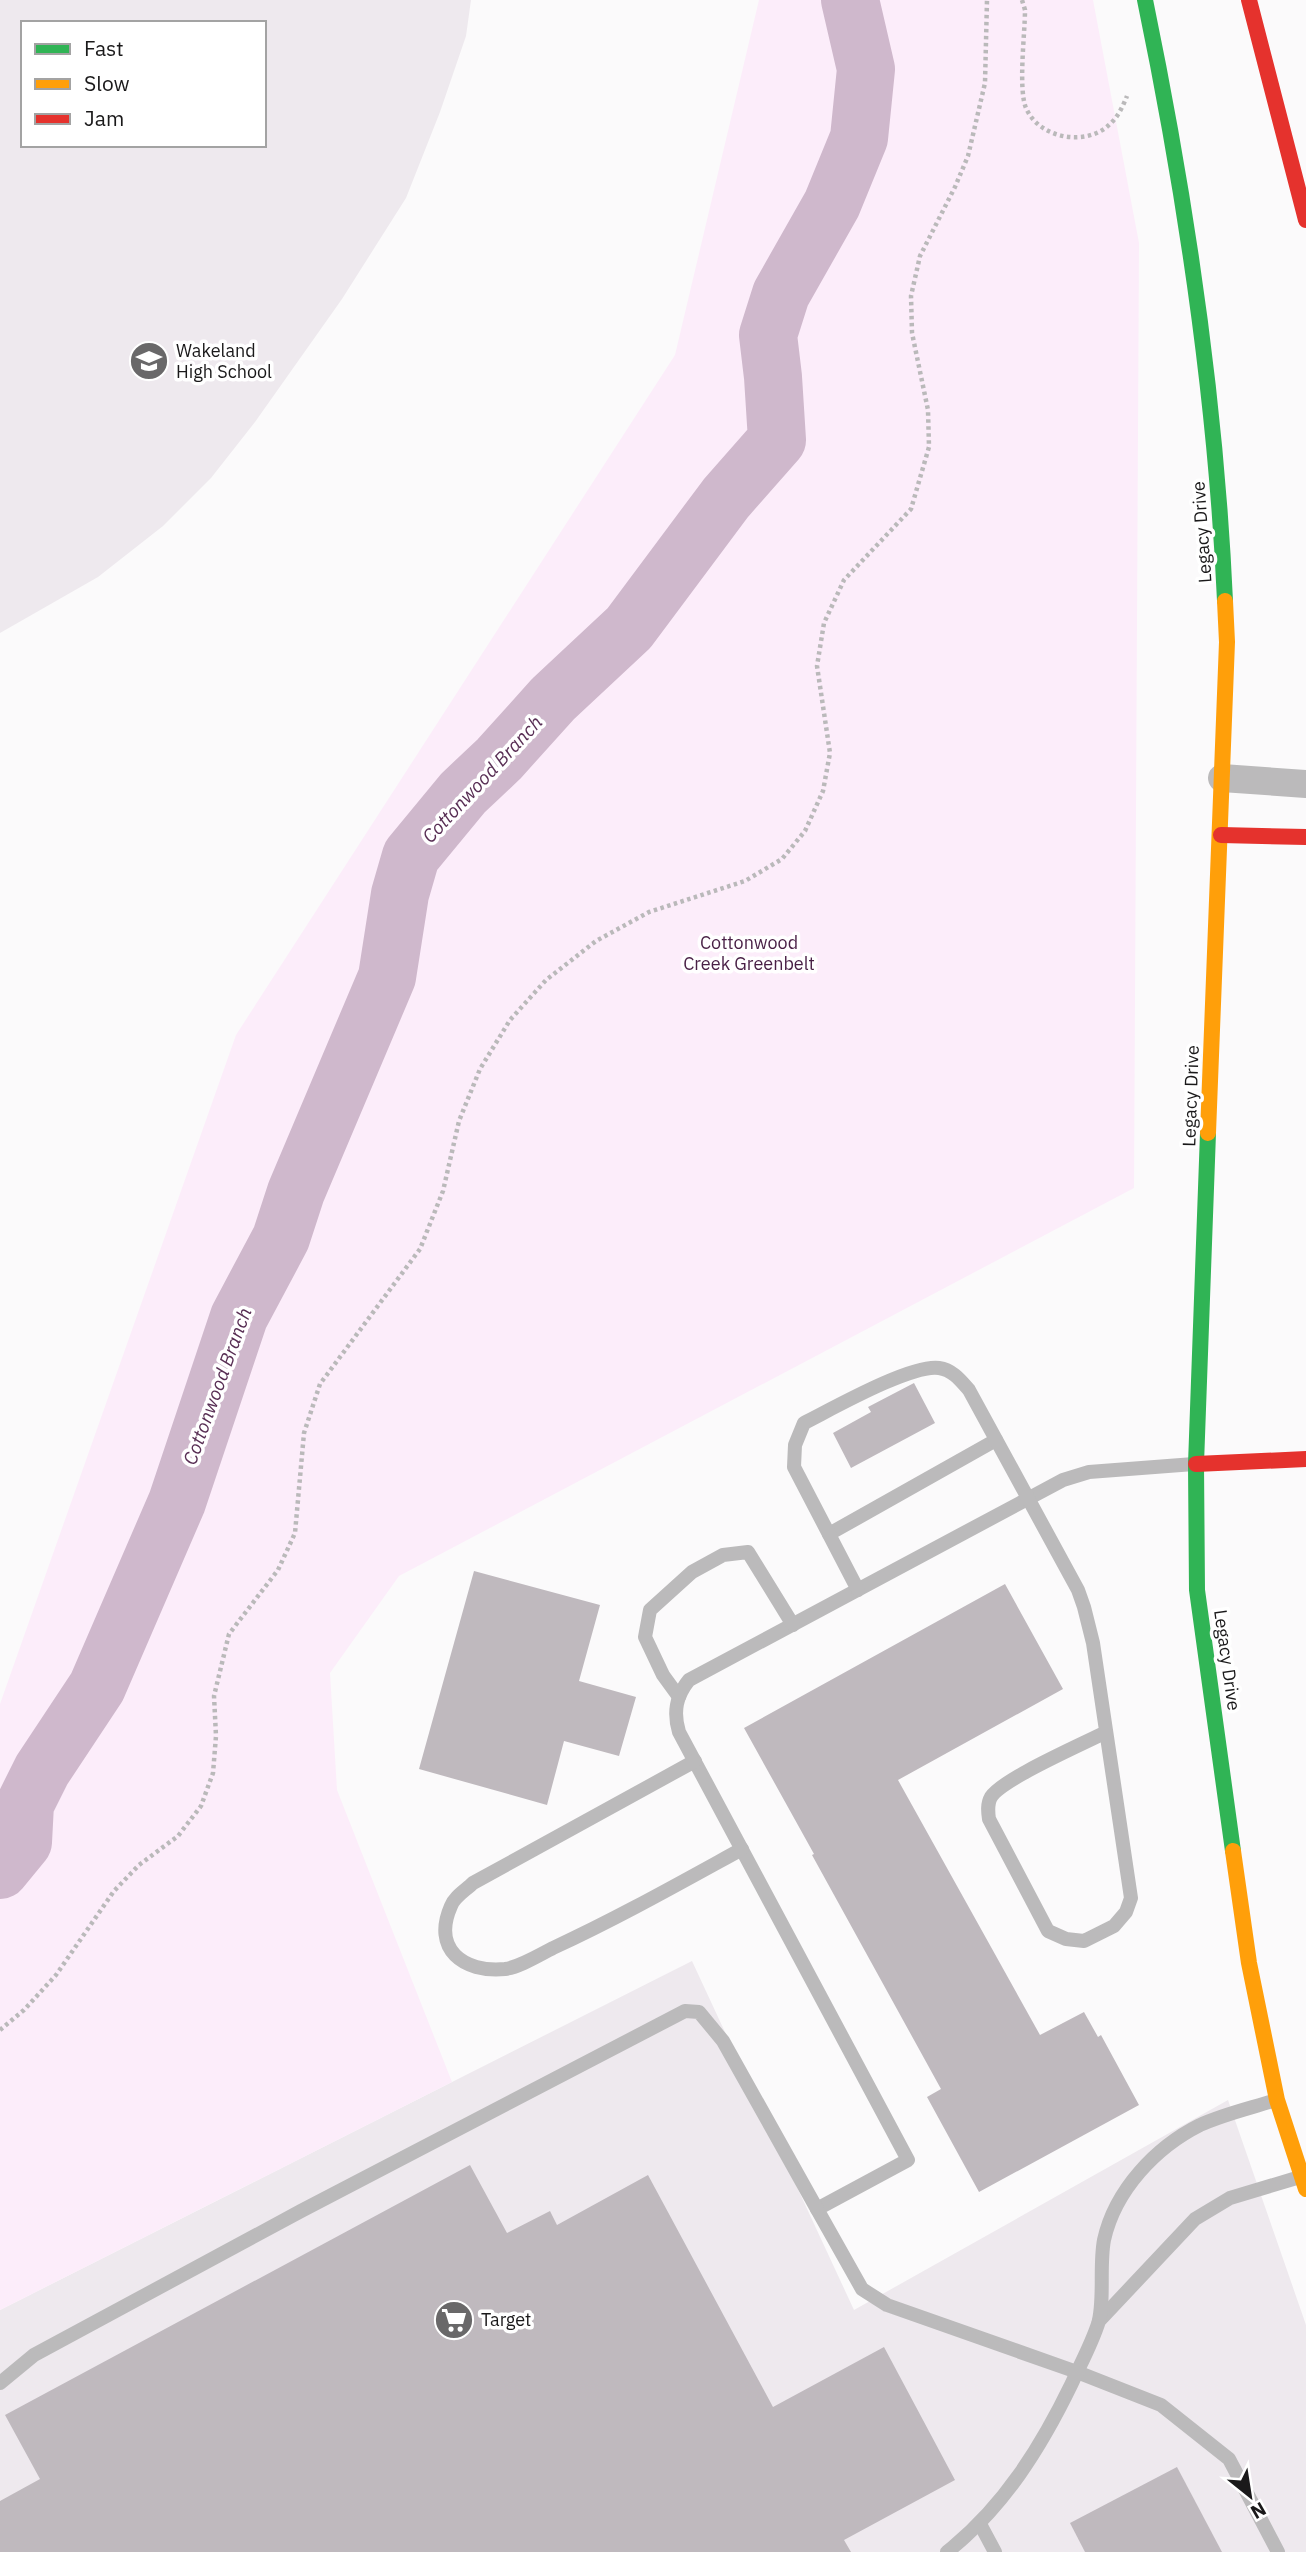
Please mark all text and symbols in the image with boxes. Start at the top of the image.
legend [21,21,266,147]
text: Fast [84,34,124,62]
text: Slow [84,69,130,97]
text: Jam [84,104,124,132]
place label: Wakeland High School [176,339,272,383]
school or university icon: Wakeland High School [128,340,170,382]
street label: Legacy Drive [1186,480,1217,584]
water label: Cottonwood Branch [417,710,547,848]
park label: Cottonwood Creek Greenbelt [683,931,815,975]
street label: Legacy Drive [1177,1045,1204,1147]
water label: Cottonwood Branch [177,1304,257,1468]
street label: Legacy Drive [1209,1608,1246,1712]
supermarket icon: Target [433,2299,475,2341]
place label: Target [481,2308,531,2331]
north arrow [1215,2461,1285,2531]
text: N [1247,2497,1270,2525]

